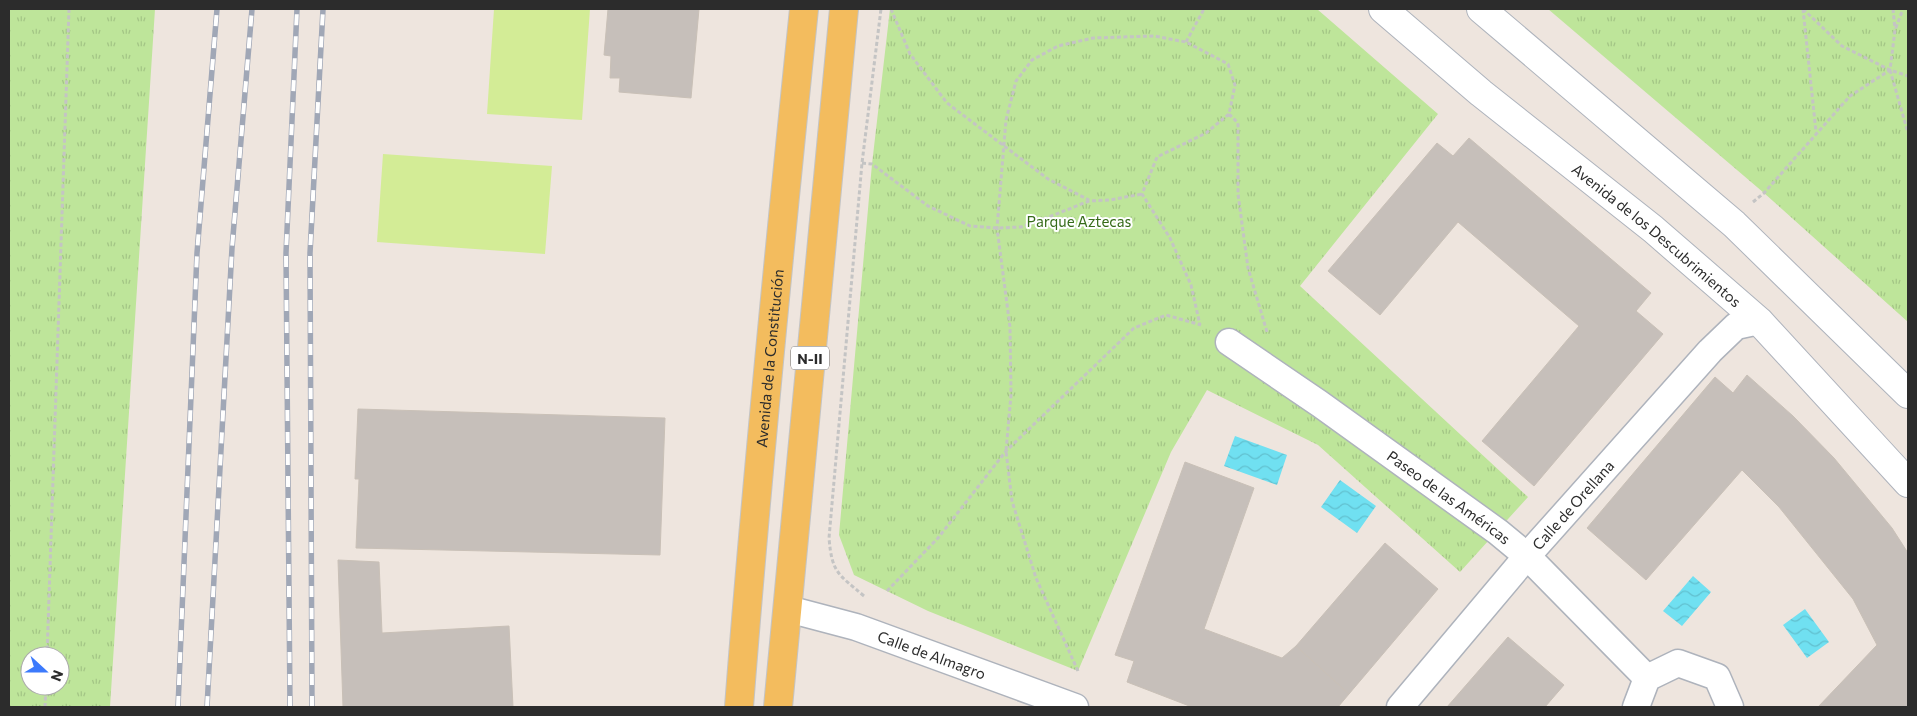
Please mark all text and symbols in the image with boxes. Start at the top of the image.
street label: Avenida de los Descubrimientos [1569,160,1745,311]
park label: Parque Aztecas [1027,212,1132,230]
street label: Avenida de la Constitución [752,268,787,448]
road number: N-II [791,346,829,369]
street label: Paseo de las Américas [1384,446,1514,548]
street label: Calle de Orellana [1528,456,1617,553]
street label: Calle de Almagro [875,627,988,683]
north arrow [20,646,70,696]
text: N [48,668,67,684]

